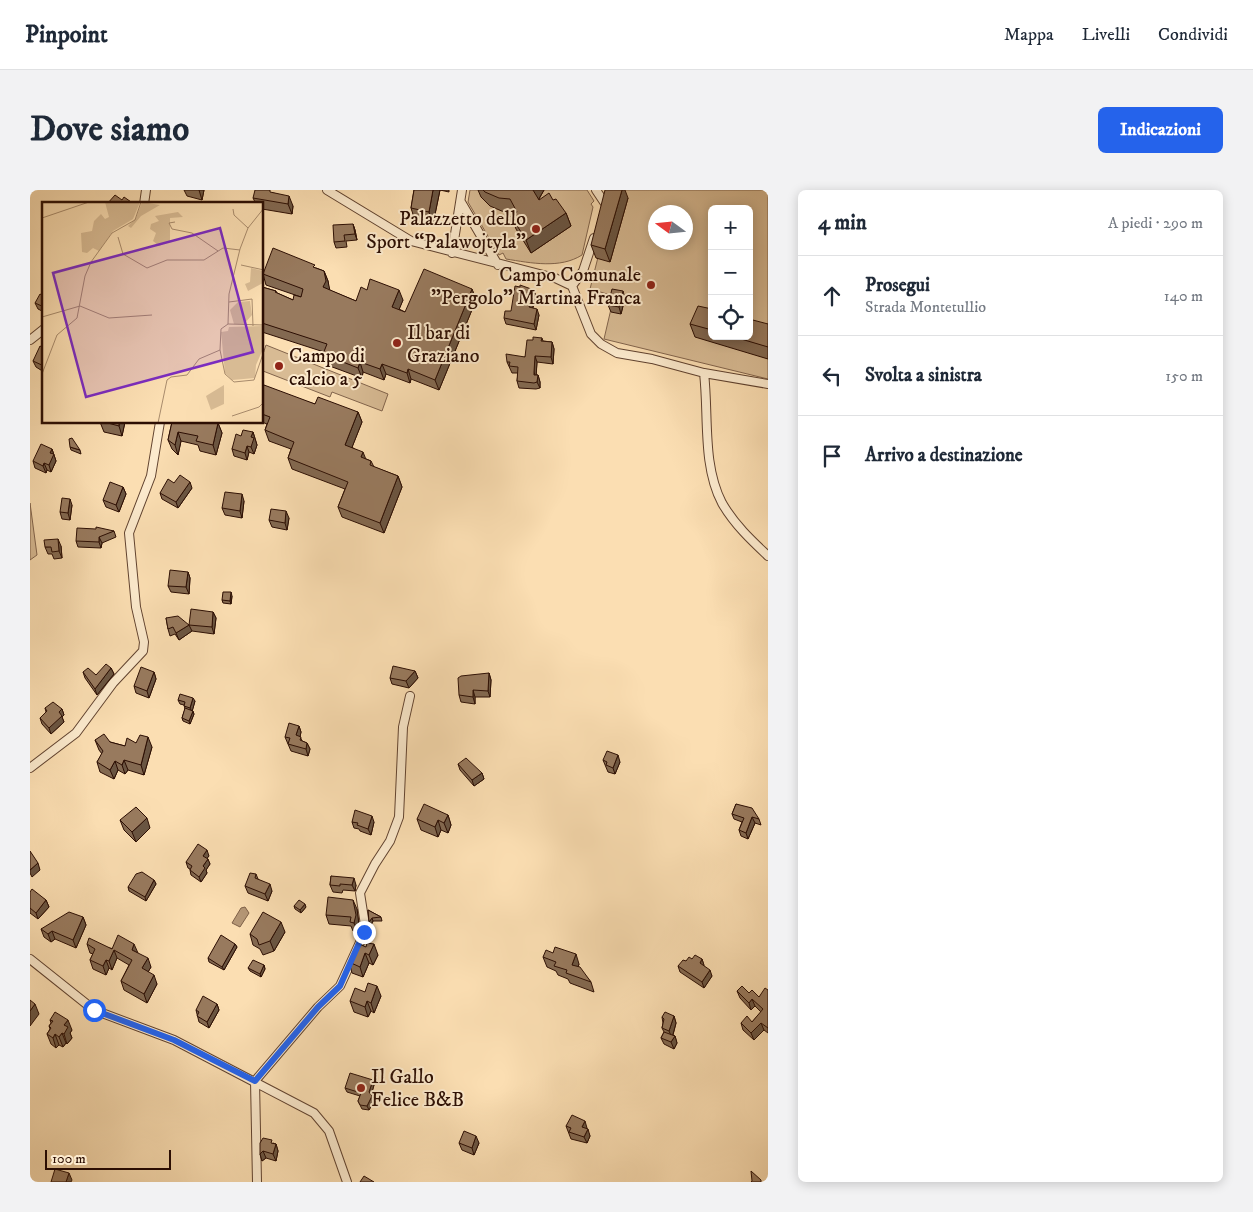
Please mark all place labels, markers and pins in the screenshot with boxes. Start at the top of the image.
place label: Palazzetto dello Sport “Palawojtyla” [366,207,526,255]
marker: Palazzetto dello Sport “Palawojtyla” [530,223,542,235]
place label: Campo Comunale "Pergolo" Martina Franca [431,263,642,311]
marker: Campo Comunale "Pergolo" Martina Franca [645,279,657,291]
place label: Il bar di Graziano [407,321,479,369]
marker: Il bar di Graziano [391,337,403,349]
place label: Campo di calcio a 5 [289,344,365,392]
marker: Campo di calcio a 5 [273,360,285,372]
place label: Il Gallo Felice B&B [371,1065,464,1113]
marker: Il Gallo Felice B&B [355,1082,367,1094]

